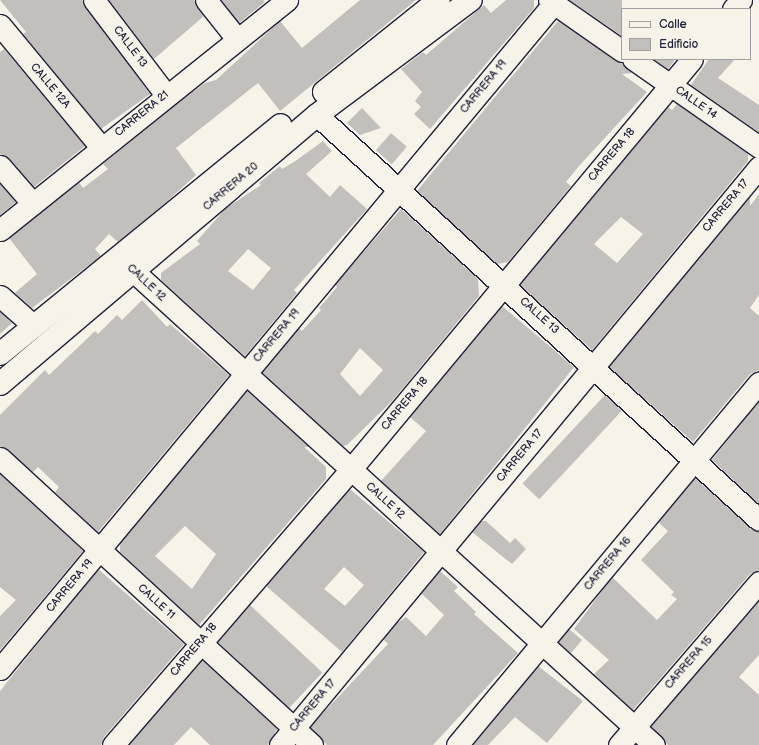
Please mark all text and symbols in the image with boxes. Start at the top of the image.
legend [621,8,751,60]
text: Calle [659,17,687,32]
street label: CALLE 13 [110,24,150,70]
text: Edificio [659,37,698,52]
street label: CARRERA 19 [458,58,510,116]
street label: CALLE 12A [27,61,73,111]
street label: CALLE 14 [672,84,720,122]
street label: CARRERA 21 [112,88,172,140]
street label: CARRERA 18 [586,126,638,184]
street label: CARRERA 20 [201,160,261,214]
street label: CARRERA 17 [700,177,752,235]
street label: CALLE 12 [124,262,168,304]
street label: CALLE 13 [517,295,561,337]
street label: CARRERA 19 [251,307,303,365]
street label: CARRERA 18 [379,375,431,433]
street label: CARRERA 17 [494,427,546,485]
street label: CALLE 12 [363,480,407,522]
street label: CARRERA 16 [582,535,634,593]
street label: CARRERA 19 [44,557,96,615]
street label: CALLE 11 [135,582,177,622]
street label: CARRERA 18 [168,621,220,679]
street label: CARRERA 15 [663,634,715,692]
street label: CARRERA 17 [287,677,339,735]

